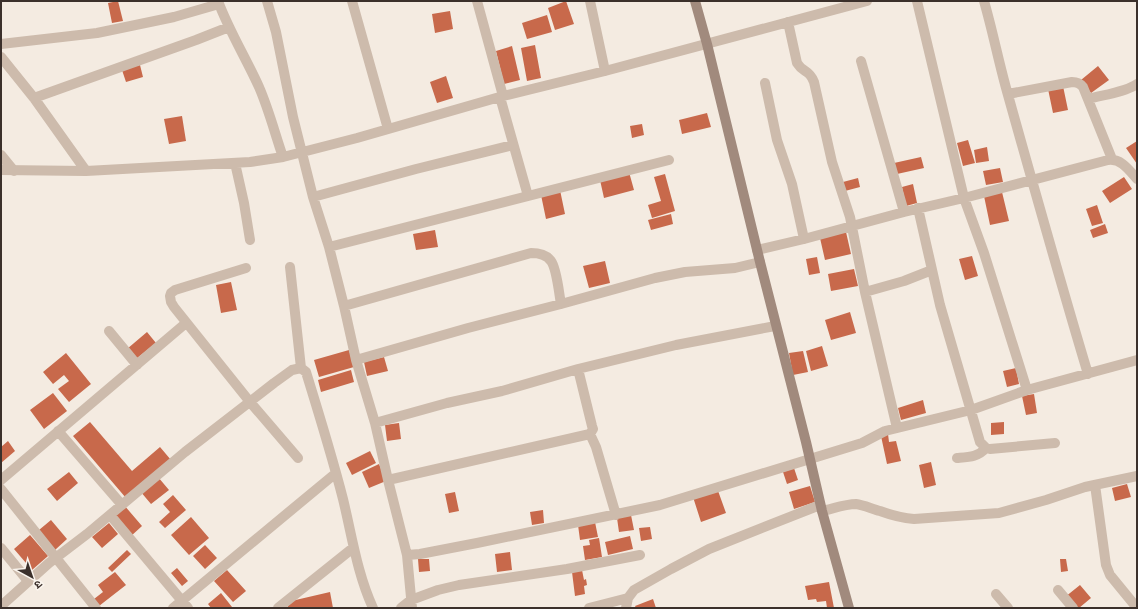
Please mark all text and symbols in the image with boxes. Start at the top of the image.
north arrow [12,557,52,597]
text: उ [31,577,45,592]

